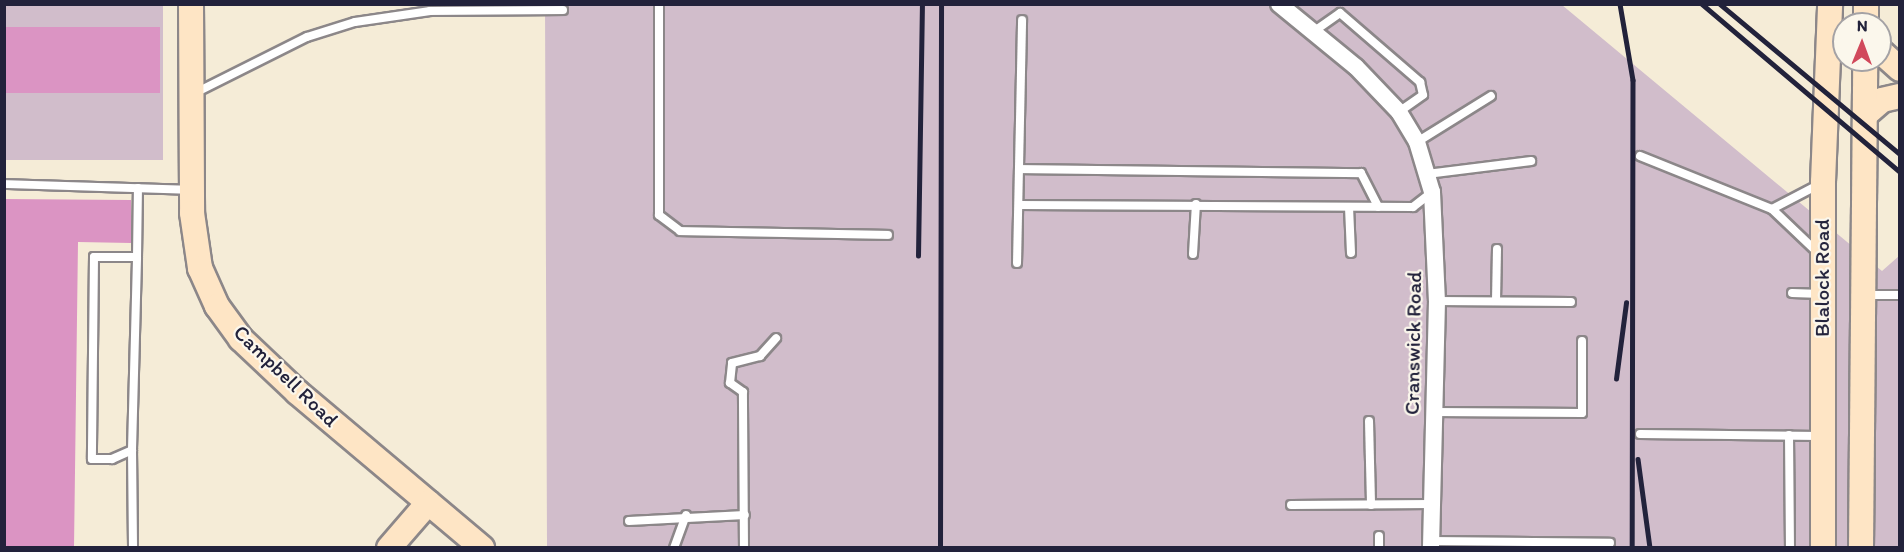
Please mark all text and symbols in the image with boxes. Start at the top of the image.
north arrow [1832,12,1892,72]
text: N [1857,16,1868,35]
street label: Blalock Road [1809,219,1835,337]
street label: Cranswick Road [1399,271,1427,415]
street label: Campbell Road [229,320,343,432]

